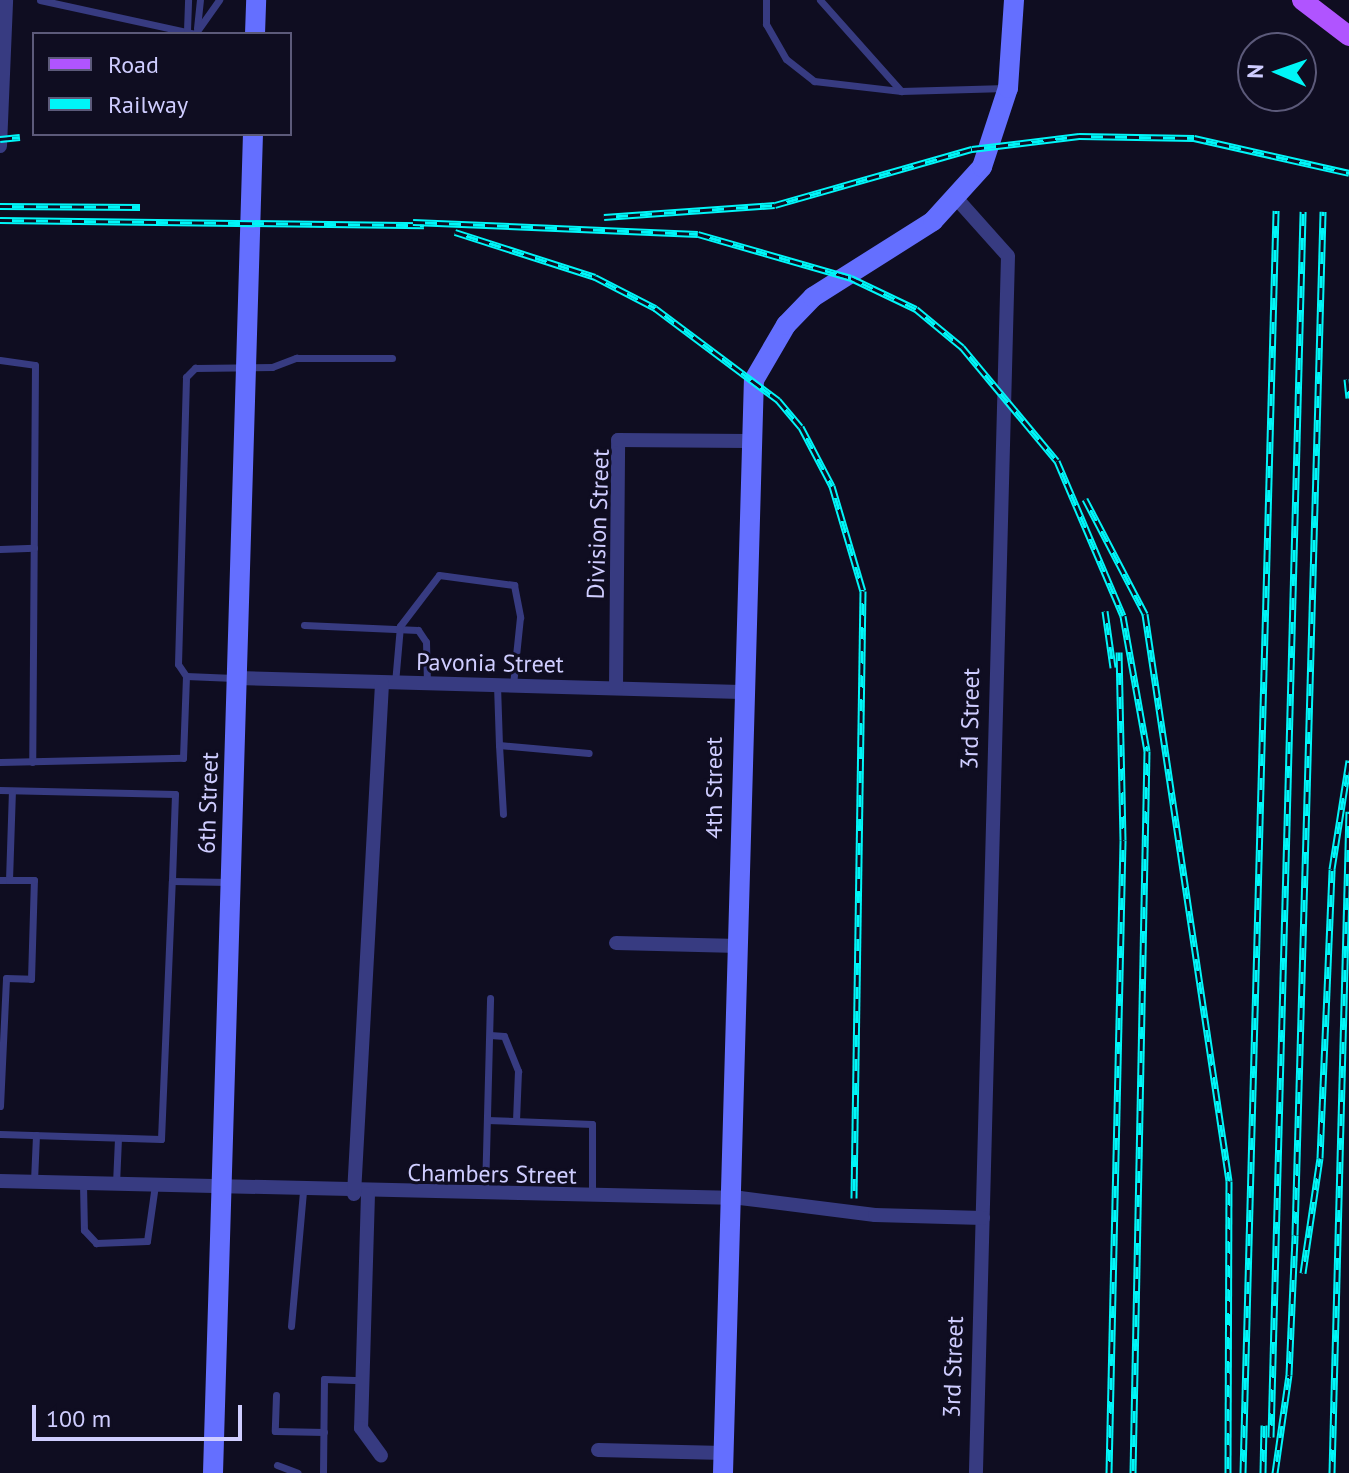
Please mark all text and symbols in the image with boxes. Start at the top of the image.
legend [32,32,292,136]
north arrow [1237,32,1317,112]
text: Road [108,49,159,80]
text: N [1241,64,1269,79]
text: Railway [108,89,188,120]
street label: Division Street [581,448,615,600]
street label: Pavonia Street [416,647,564,679]
street label: 3rd Street [955,668,985,770]
street label: 4th Street [700,737,728,839]
street label: 6th Street [192,752,224,854]
street label: Chambers Street [407,1158,577,1190]
street label: 3rd Street [937,1316,969,1418]
scale bar [36,1389,246,1439]
text: 100 m [46,1403,111,1434]

